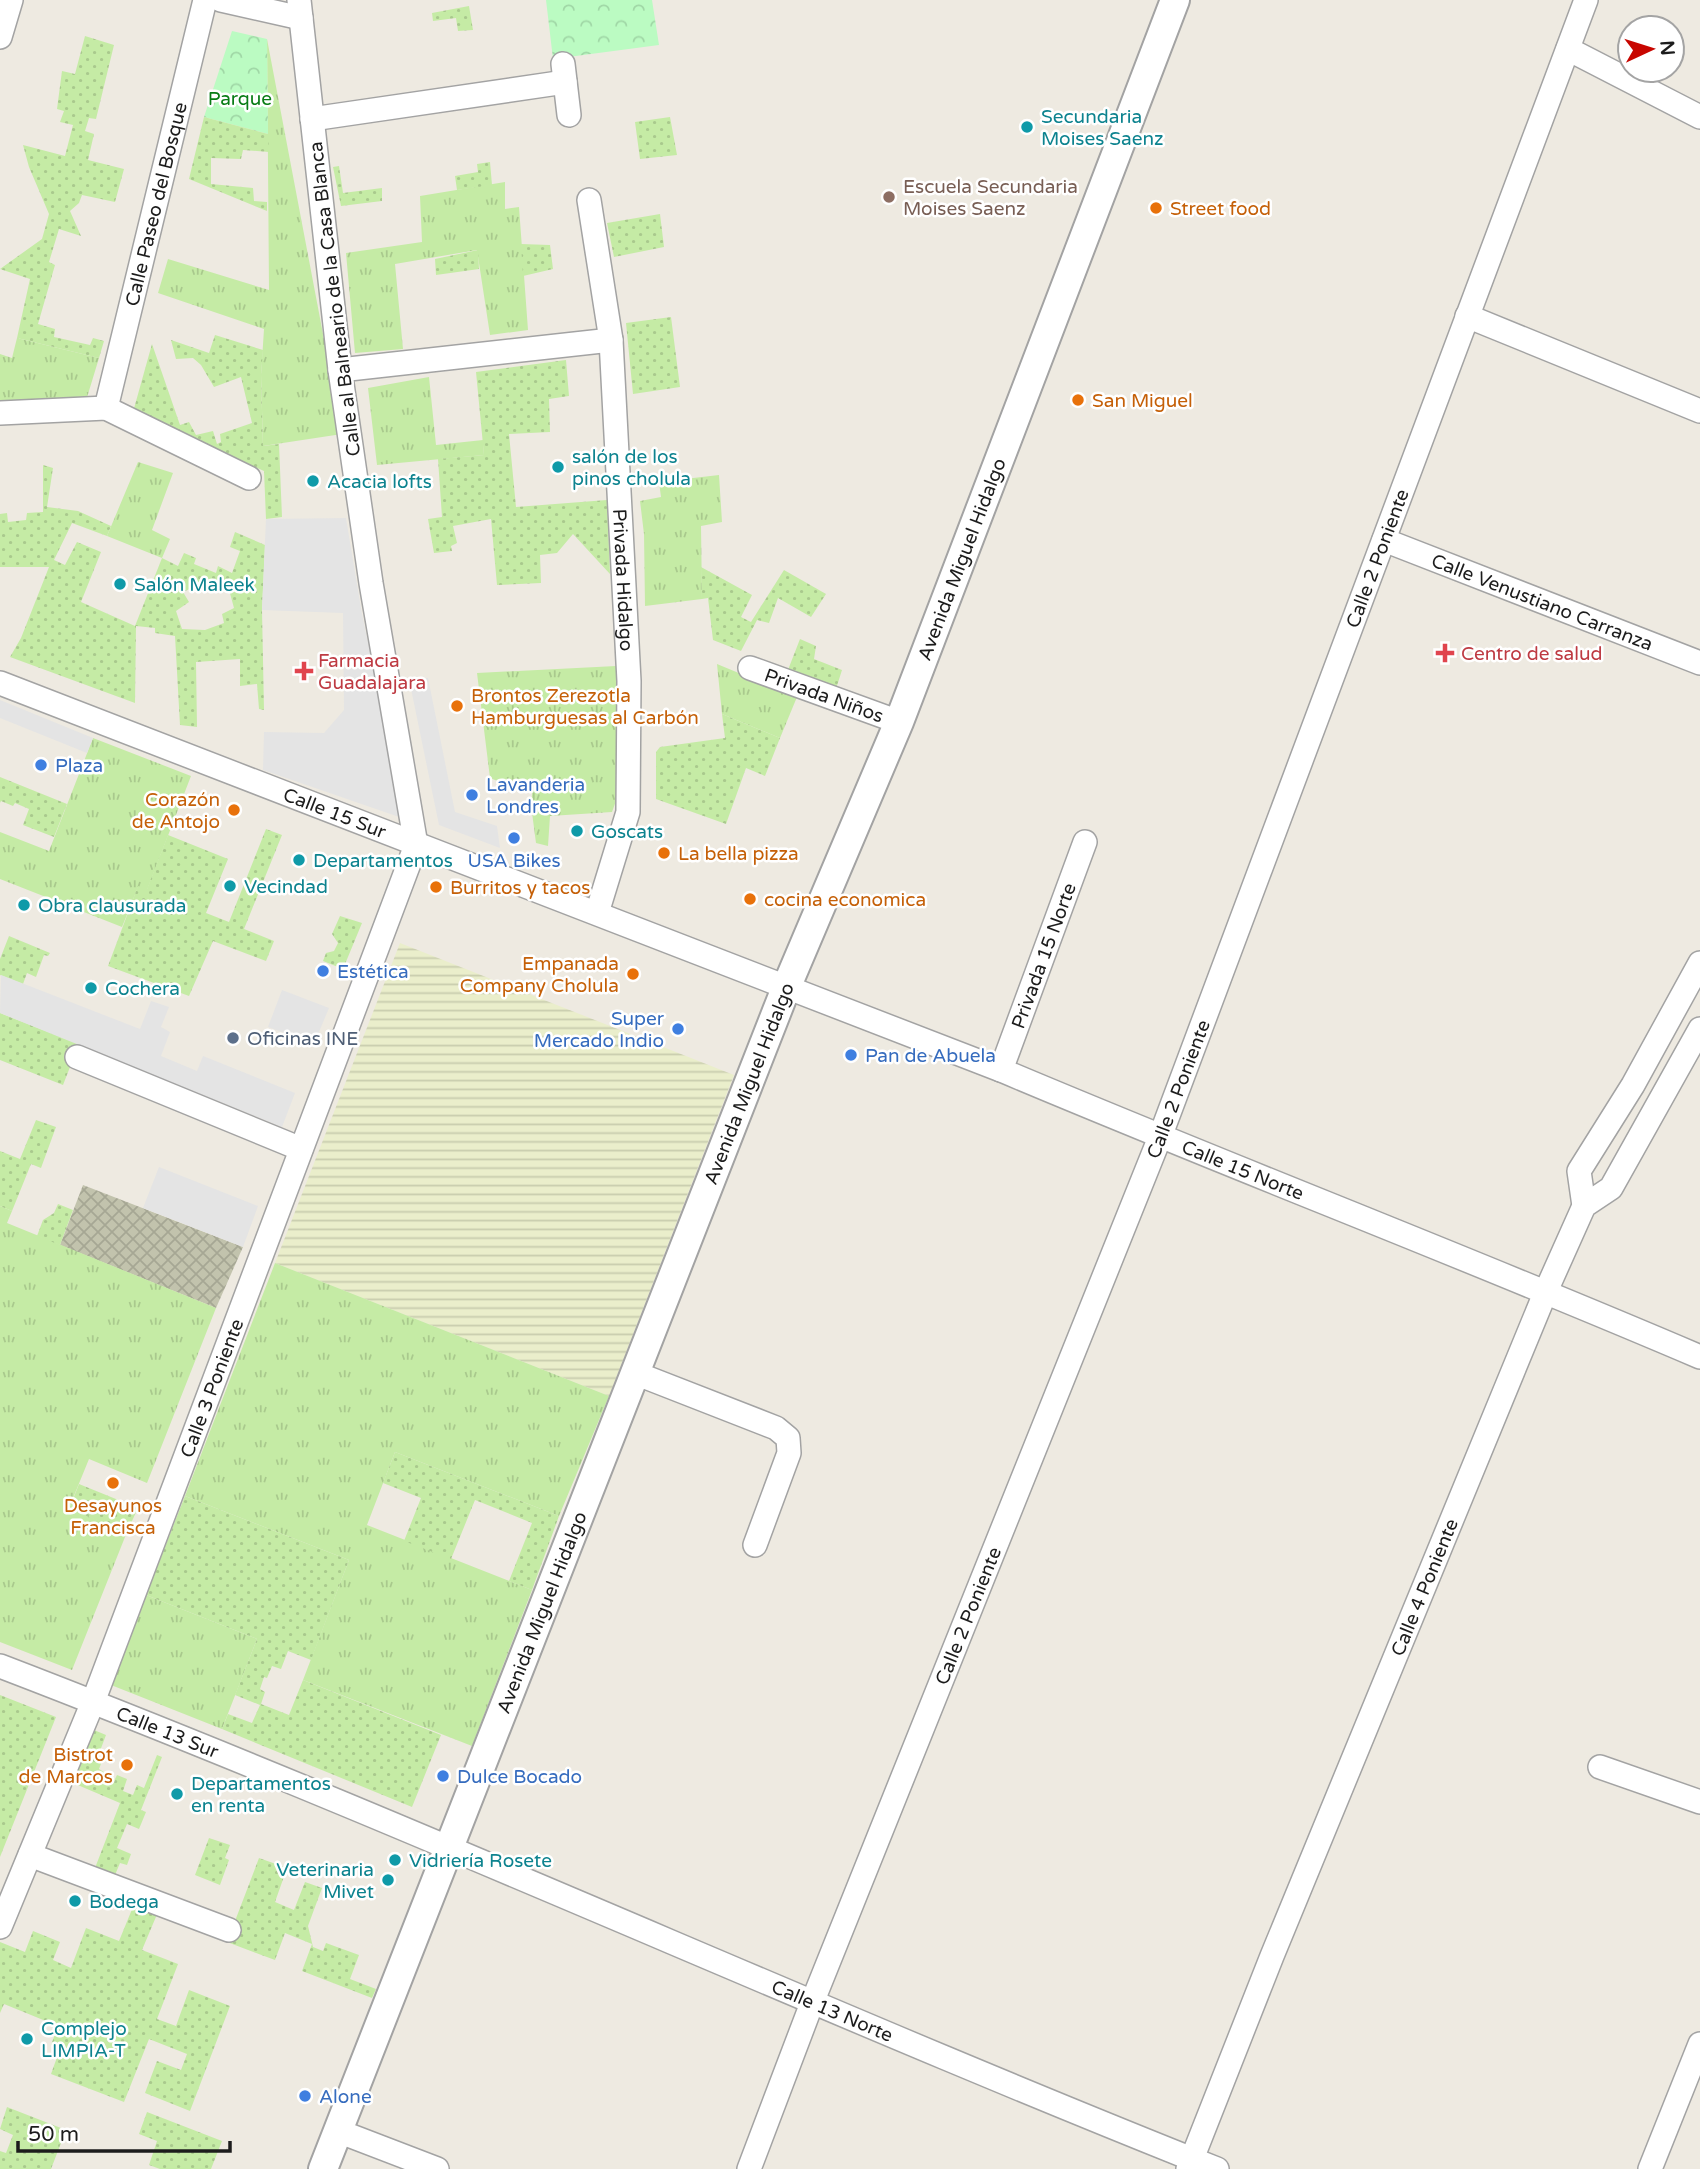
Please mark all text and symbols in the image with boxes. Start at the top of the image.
north arrow [1616,14,1686,84]
text: N [1655,40,1678,56]
park label: Parque [208,88,272,110]
street label: Calle Paseo del Bosque [121,100,192,308]
place label: Secundaria Moises Saenz [1041,106,1163,150]
marker: Secundaria Moises Saenz [1019,119,1035,135]
street label: Calle al Balneario de la Casa Blanca [305,140,365,458]
place label: Escuela Secundaria Moises Saenz [903,176,1078,220]
marker: Escuela Secundaria Moises Saenz [881,189,897,205]
place label: Street food [1170,198,1271,220]
marker: Street food [1148,200,1164,216]
place label: San Miguel [1092,390,1193,412]
marker: San Miguel [1070,392,1086,408]
place label: salón de los pinos cholula [572,446,691,490]
street label: Avenida Miguel Hidalgo [914,455,1011,664]
marker: salón de los pinos cholula [550,459,566,475]
place label: Acacia lofts [327,471,432,493]
marker: Acacia lofts [305,473,321,489]
street label: Calle 2 Poniente [1342,486,1414,631]
street label: Privada Hidalgo [608,508,637,652]
street label: Calle Venustiano Carranza [1428,550,1656,656]
place label: Salón Maleek [134,574,255,596]
marker: Salón Maleek [112,576,128,592]
marker: Centro de salud [1435,643,1455,663]
place label: Centro de salud [1461,643,1603,665]
place label: Farmacia Guadalajara [318,650,426,694]
marker: Farmacia Guadalajara [296,663,312,679]
street label: Privada Niños [761,664,886,727]
place label: Brontos Zerezotla Hamburguesas al Carbón [471,685,699,729]
marker: Brontos Zerezotla Hamburguesas al Carbón [449,698,465,714]
place label: Plaza [55,755,103,777]
marker: Plaza [33,757,49,773]
place label: Lavanderia Londres [486,774,585,818]
street label: Calle 15 Sur [280,784,390,843]
marker: Lavanderia Londres [464,787,480,803]
place label: Corazón de Antojo [132,789,220,833]
marker: Corazón de Antojo [226,802,242,818]
place label: Goscats [591,821,663,843]
marker: Goscats [569,823,585,839]
marker: USA Bikes [506,830,522,846]
place label: La bella pizza [678,843,799,865]
marker: La bella pizza [656,845,672,861]
place label: Departamentos [313,850,453,872]
place label: USA Bikes [467,850,561,872]
marker: Departamentos [291,852,307,868]
place label: Vecindad [244,876,328,898]
place label: Burritos y tacos [450,877,590,899]
marker: Vecindad [222,878,238,894]
marker: Burritos y tacos [428,879,444,895]
street label: Privada 15 Norte [1007,880,1081,1032]
place label: cocina economica [764,889,926,911]
marker: cocina economica [742,891,758,907]
place label: Obra clausurada [38,895,187,917]
marker: Obra clausurada [16,897,32,913]
place label: Empanada Company Cholula [460,953,619,997]
place label: Estética [337,961,409,983]
marker: Estética [315,963,331,979]
marker: Empanada Company Cholula [625,966,641,982]
place label: Cochera [105,978,180,1000]
marker: Cochera [83,980,99,996]
street label: Avenida Miguel Hidalgo [700,980,799,1188]
place label: Super Mercado Indio [534,1008,665,1052]
street label: Calle 2 Poniente [1142,1017,1215,1162]
marker: Super Mercado Indio [670,1021,686,1037]
place label: Oficinas INE [247,1028,359,1050]
marker: Oficinas INE [225,1030,241,1046]
place label: Pan de Abuela [865,1045,996,1067]
marker: Pan de Abuela [843,1047,859,1063]
street label: Calle 15 Norte [1178,1136,1307,1205]
street label: Calle 3 Poniente [176,1316,248,1461]
marker: Desayunos Francisca [105,1475,121,1491]
place label: Desayunos Francisca [64,1495,162,1539]
street label: Avenida Miguel Hidalgo [493,1509,592,1717]
street label: Calle 4 Poniente [1387,1516,1463,1659]
street label: Calle 2 Poniente [931,1544,1006,1688]
street label: Calle 13 Sur [113,1702,222,1763]
place label: Bistrot de Marcos [19,1744,113,1788]
marker: Bistrot de Marcos [119,1757,135,1773]
place label: Dulce Bocado [457,1766,582,1788]
marker: Dulce Bocado [435,1768,451,1784]
place label: Departamentos en renta [191,1773,331,1817]
marker: Departamentos en renta [169,1786,185,1802]
place label: Vidriería Rosete [409,1850,552,1872]
marker: Vidriería Rosete [387,1852,403,1868]
place label: Veterinaria Mivet [276,1859,374,1903]
marker: Veterinaria Mivet [380,1872,396,1888]
place label: Bodega [89,1891,159,1913]
marker: Bodega [67,1893,83,1909]
street label: Calle 13 Norte [768,1976,896,2047]
place label: Complejo LIMPIA-T [41,2018,127,2062]
marker: Complejo LIMPIA-T [19,2031,35,2047]
place label: Alone [319,2086,372,2108]
marker: Alone [297,2088,313,2104]
scale bar [18,2110,229,2154]
text: 50 m [28,2122,79,2147]

